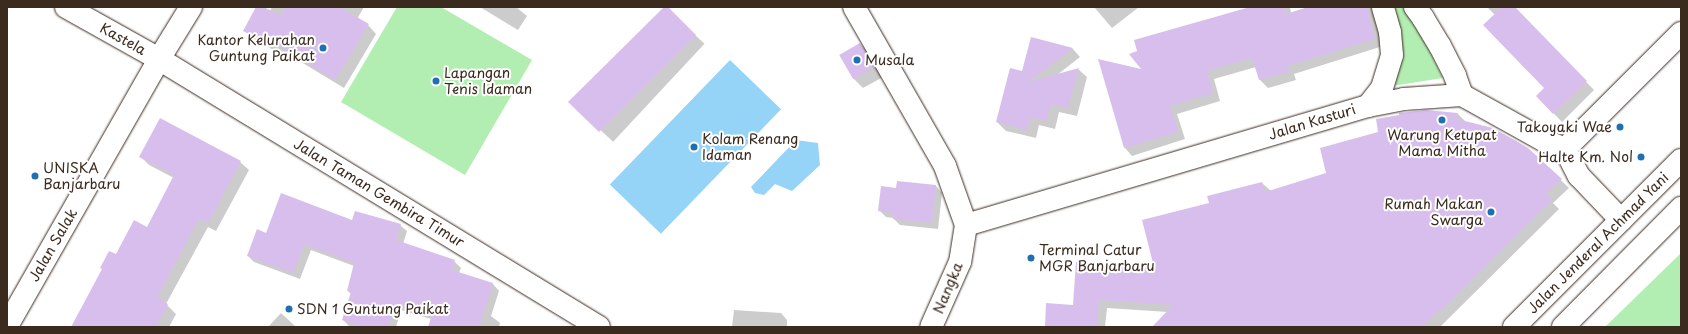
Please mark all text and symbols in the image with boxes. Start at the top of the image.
street label: Kastela [97,20,149,58]
place label: Kantor Kelurahan Guntung Paikat [197,32,315,64]
marker: Kantor Kelurahan Guntung Paikat [318,43,328,53]
place label: Musala [865,52,914,68]
marker: Musala [852,55,862,65]
place label: Lapangan Tenis Idaman [444,65,532,98]
marker: Lapangan Tenis Idaman [431,76,441,86]
street label: Jalan Kasturi [1266,101,1358,143]
marker: Warung Ketupat Mama Mitha [1437,115,1447,125]
place label: Takoyaki Wae [1517,119,1612,135]
marker: Takoyaki Wae [1615,122,1625,132]
place label: Warung Ketupat Mama Mitha [1387,127,1497,160]
place label: Kolam Renang Idaman [702,131,799,164]
street label: Jalan Taman Gembira Timur [291,135,467,251]
marker: Kolam Renang Idaman [689,142,699,152]
place label: Halte Km. Nol [1539,149,1633,165]
marker: Halte Km. Nol [1636,152,1646,162]
place label: UNISKA Banjarbaru [43,160,121,192]
street label: Jalan Jenderal Achmad Yani [1524,169,1672,317]
marker: UNISKA Banjarbaru [30,171,40,181]
place label: Rumah Makan Swarga [1384,196,1483,228]
street label: Jalan Salak [25,205,81,285]
marker: Rumah Makan Swarga [1486,207,1496,217]
place label: Terminal Catur MGR Banjarbaru [1039,242,1156,274]
marker: Terminal Catur MGR Banjarbaru [1026,253,1036,263]
street label: Nangka [930,260,966,316]
place label: SDN 1 Guntung Paikat [297,301,450,317]
marker: SDN 1 Guntung Paikat [284,304,294,314]

